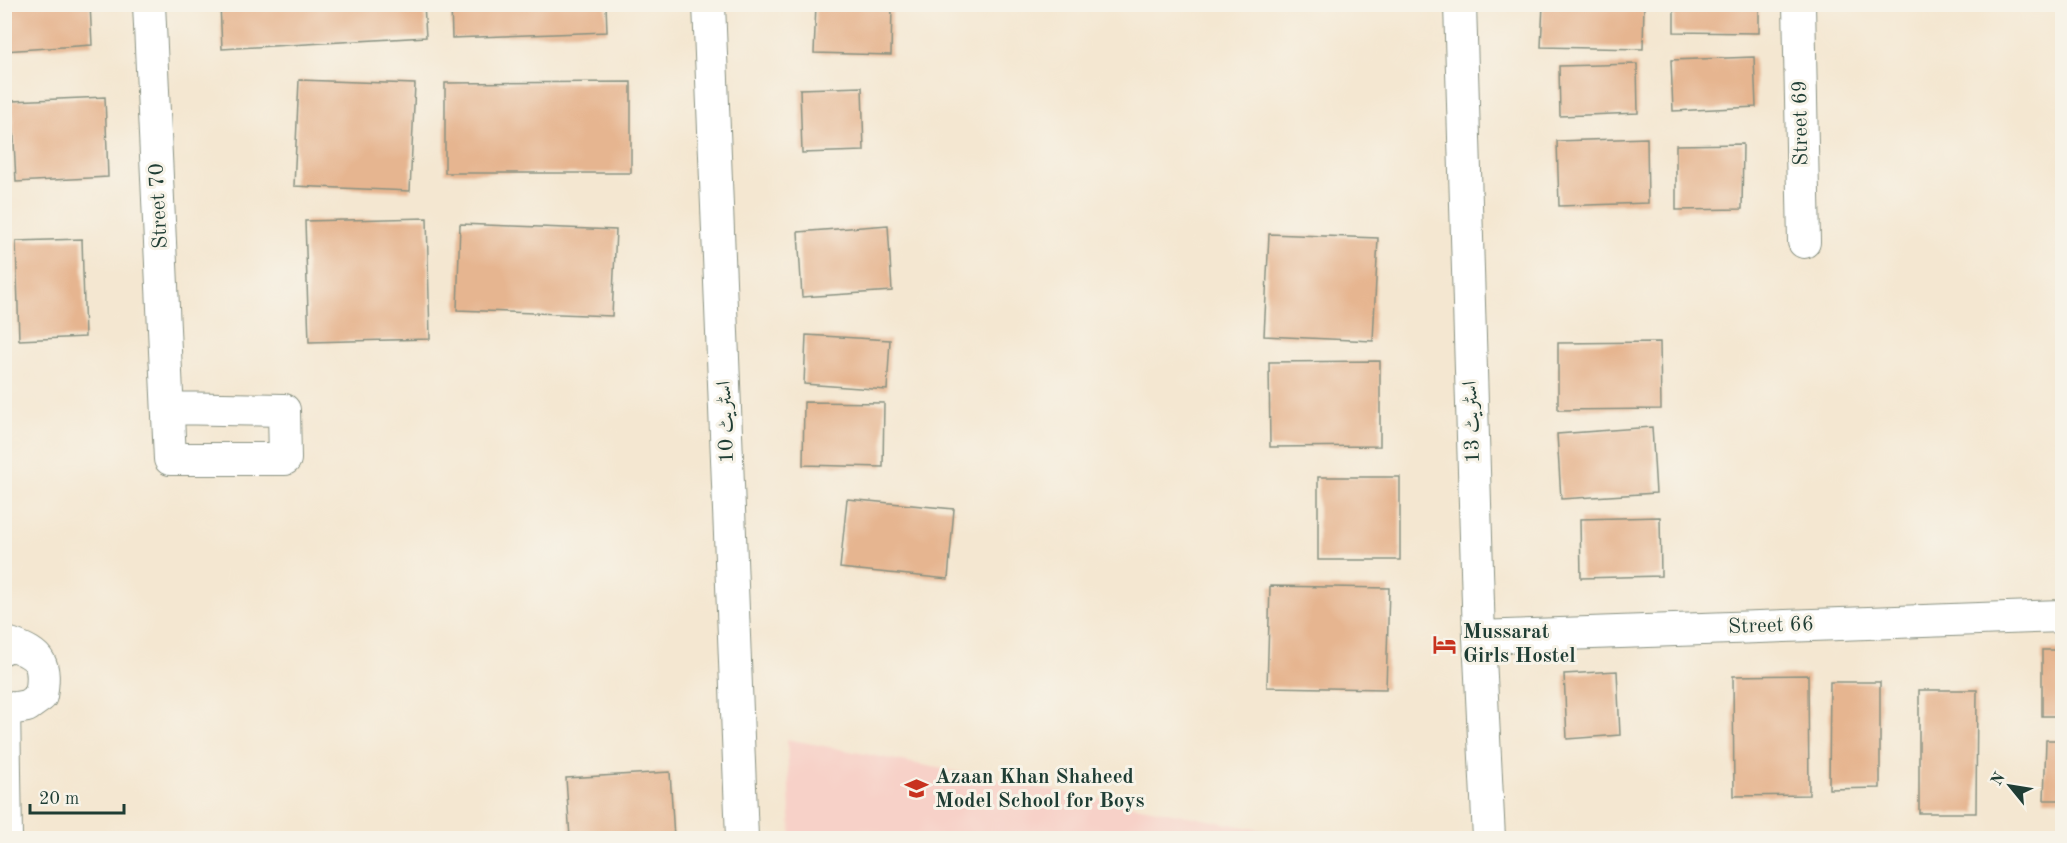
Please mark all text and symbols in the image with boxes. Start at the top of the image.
street label: Street 69 [1790,80,1812,166]
street label: Street 70 [146,163,172,249]
street label: اسٹریٹ 10 [714,380,739,464]
street label: اسٹریٹ 13 [1460,380,1485,464]
street label: Street 66 [1728,614,1814,638]
place label: Mussarat Girls Hostel [1463,622,1576,667]
hotel icon: Mussarat Girls Hostel [1432,631,1458,657]
north arrow [1980,756,2040,816]
place label: Azaan Khan Shaheed Model School for Boys [935,767,1144,812]
text: N [1989,770,2009,789]
school or university icon: Azaan Khan Shaheed Model School for Boys [904,776,930,802]
scale bar [30,777,124,815]
text: 20 m [39,790,79,808]

